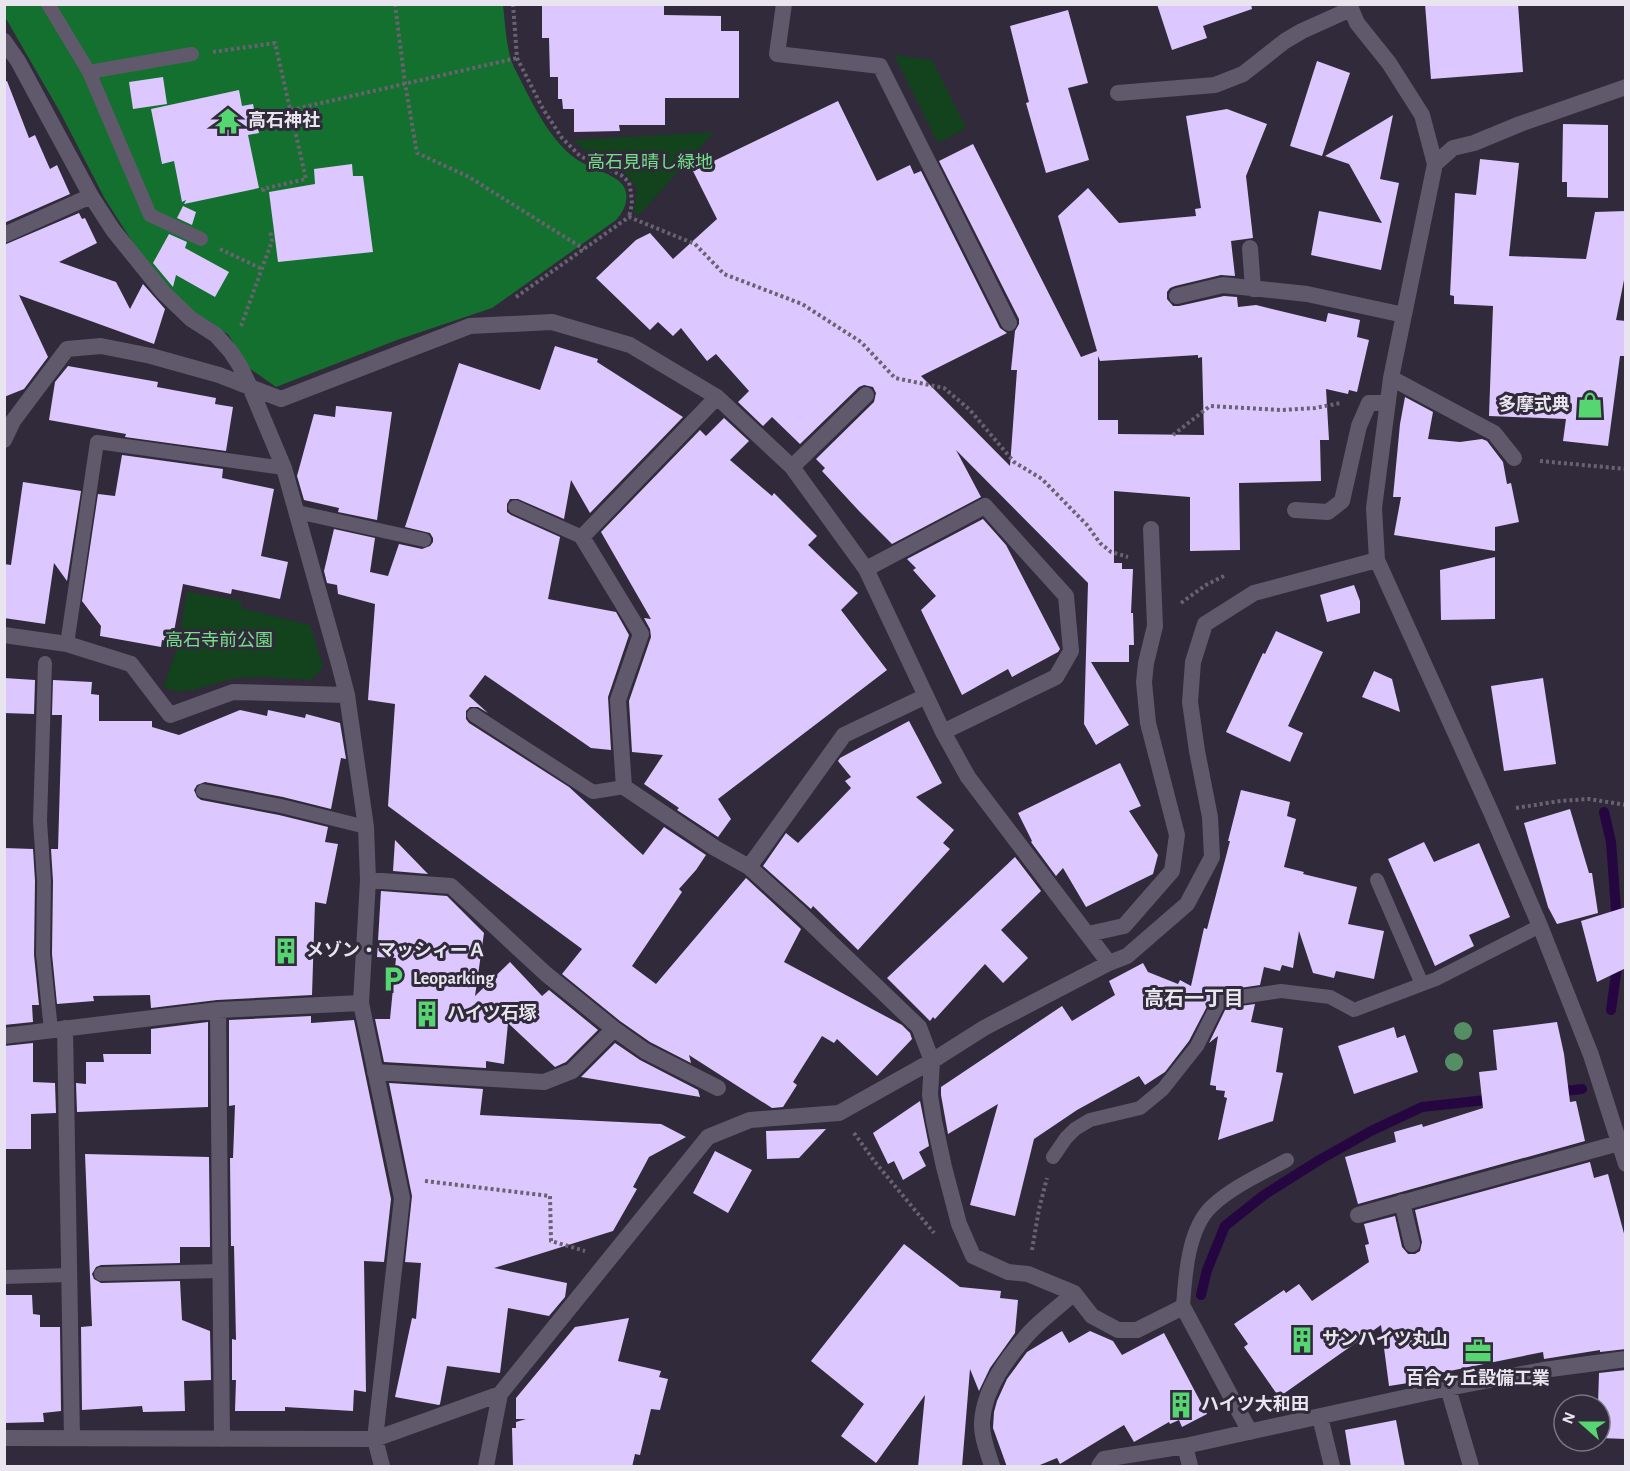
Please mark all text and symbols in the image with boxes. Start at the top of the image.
temple icon: 高石神社 [213,106,243,136]
place label: 高石神社 [248,110,320,130]
park label: 高石見晴し緑地 [587,153,713,172]
shop icon: 多摩式典 [1575,390,1605,420]
place label: 多摩式典 [1498,394,1570,414]
park label: 高石寺前公園 [165,630,273,650]
building icon: メゾン・マッシィーＡ [271,936,301,966]
place label: メゾン・マッシィーＡ [306,940,486,960]
parking icon: Leoparking [378,964,408,994]
place label: Leoparking [413,970,495,988]
district label: 高石一丁目 [1144,988,1244,1009]
building icon: ハイツ石塚 [412,999,442,1029]
place label: ハイツ石塚 [447,1004,537,1023]
building icon: サンハイツ丸山 [1287,1325,1317,1355]
place label: サンハイツ丸山 [1322,1330,1448,1349]
office icon: 百合ヶ丘設備工業 [1463,1336,1493,1366]
place label: 百合ヶ丘設備工業 [1406,1368,1550,1388]
building icon: ハイツ大和田 [1166,1390,1196,1420]
north arrow [1552,1393,1612,1453]
place label: ハイツ大和田 [1201,1394,1309,1414]
text: N [1559,1410,1578,1426]

